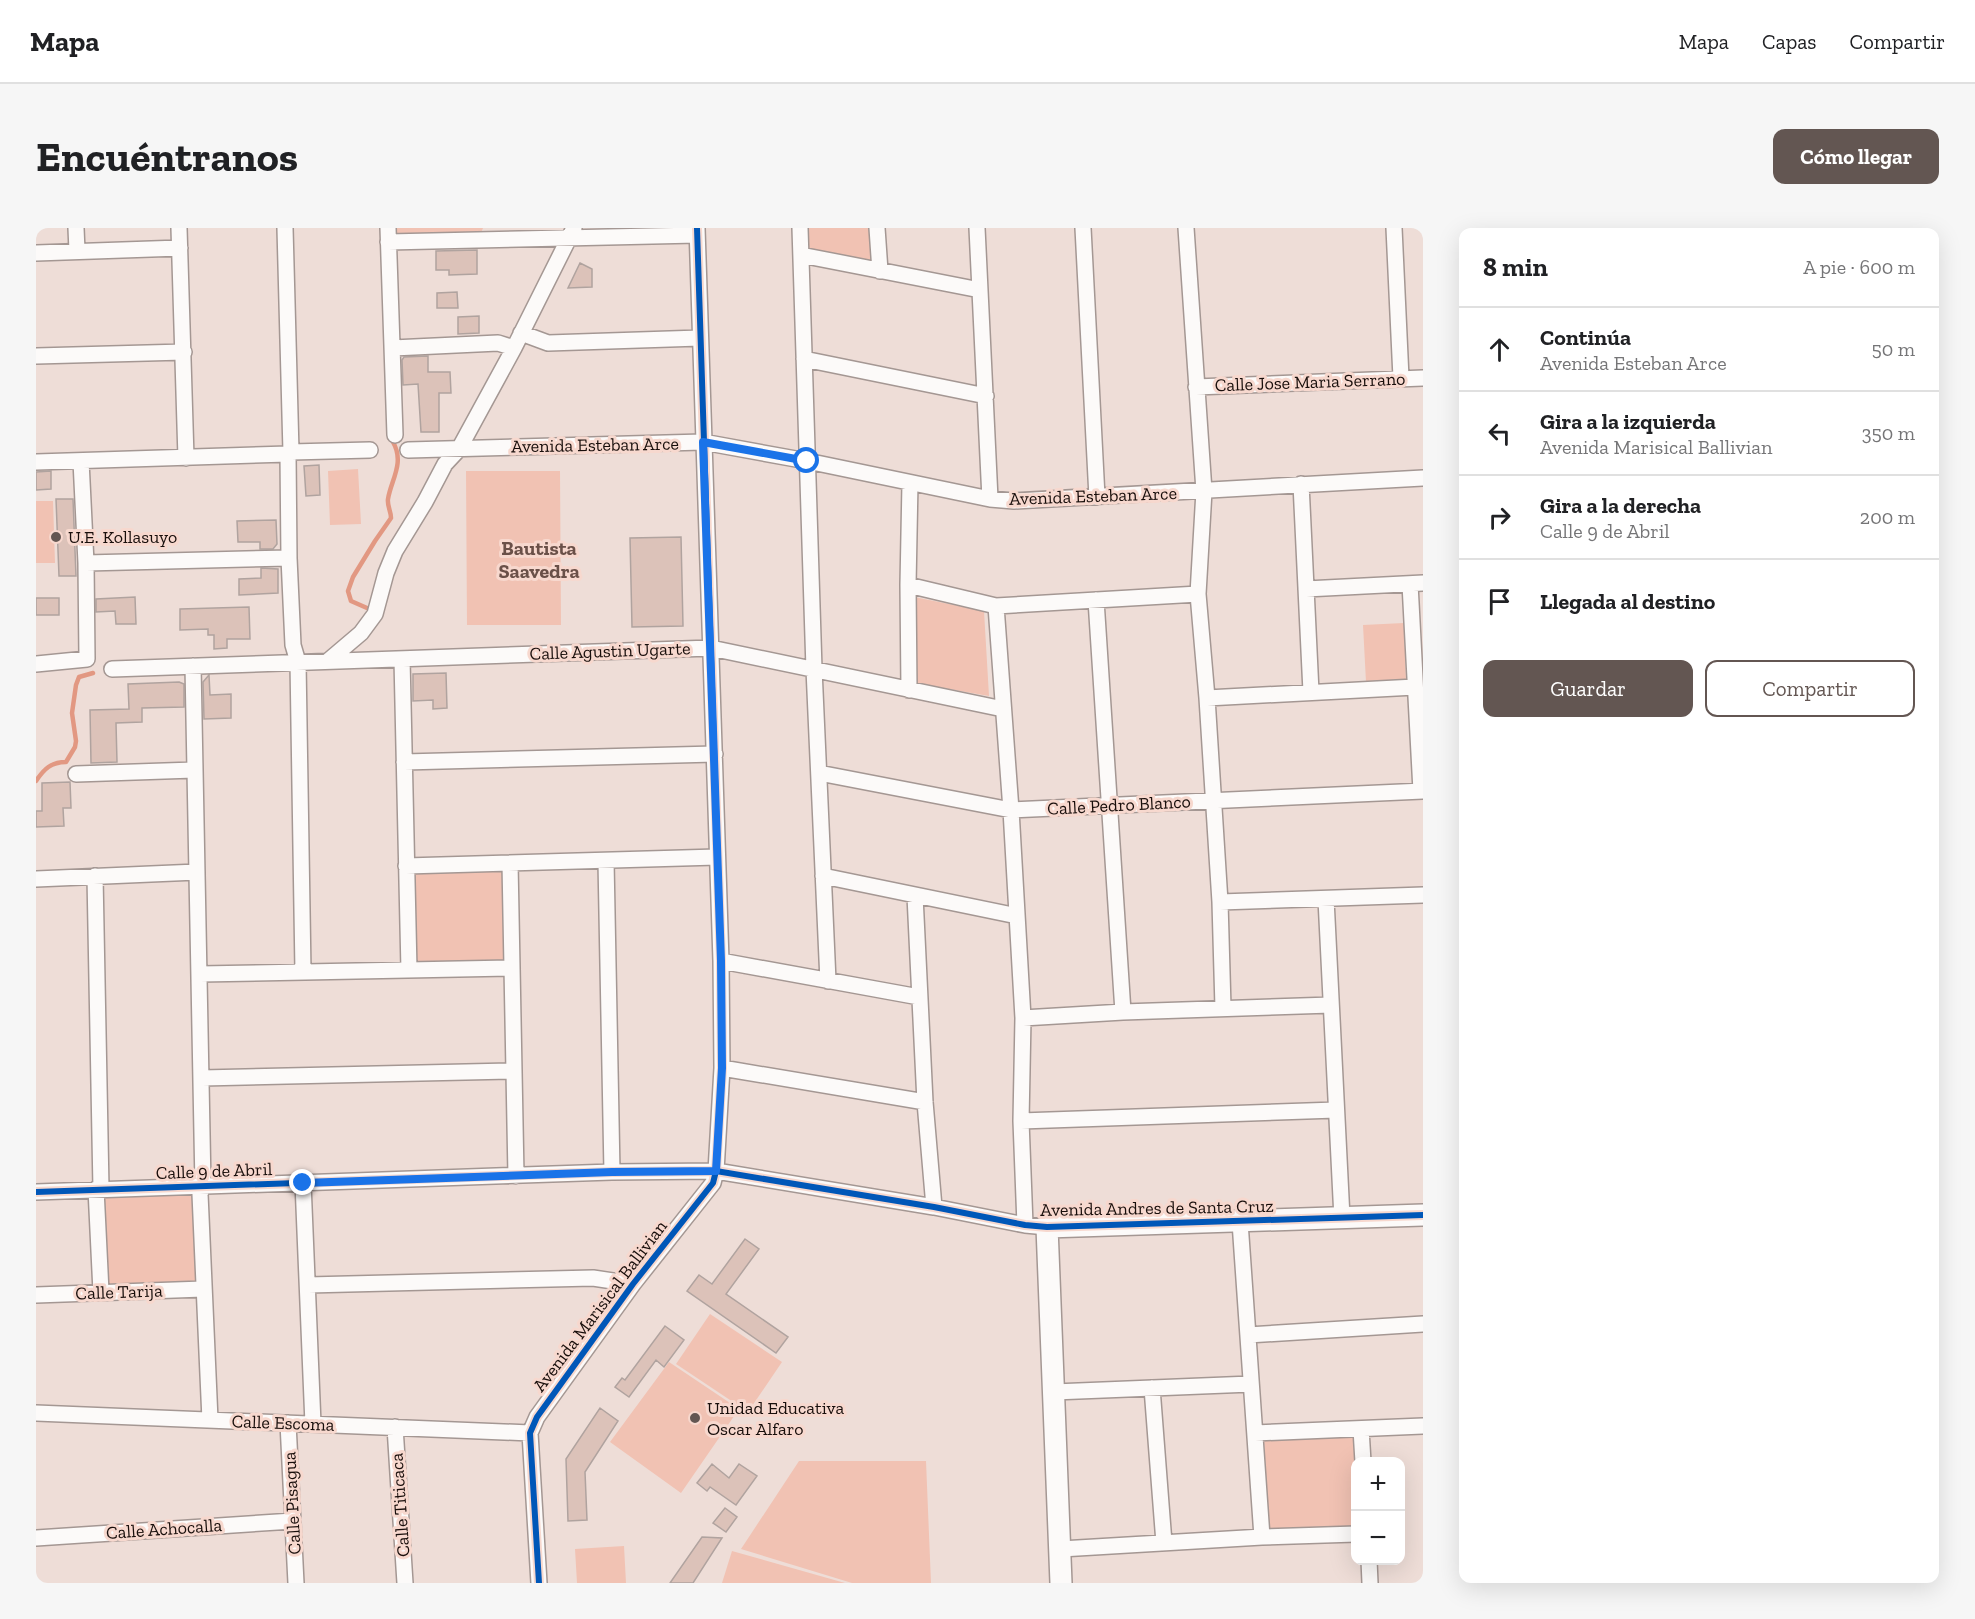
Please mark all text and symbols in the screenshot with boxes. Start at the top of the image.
text: Mapa [30,25,99,58]
text: Mapa [1679,29,1729,54]
text: Capas [1762,29,1817,54]
text: Compartir [1850,29,1945,54]
button: Cómo llegar [1773,129,1939,184]
text: Encuéntranos [36,131,298,182]
text: 8 min [1483,251,1548,283]
text: A pie · 600 m [1803,255,1915,279]
text: Continúa [1540,324,1631,351]
icon: ahead [1483,333,1516,366]
text: 50 m [1871,337,1915,361]
text: Avenida Esteban Arce [1540,351,1727,375]
street label: Calle Jose Maria Serrano [1214,368,1406,396]
text: Gira a la izquierda [1540,408,1716,435]
icon: left [1483,417,1516,450]
text: 350 m [1862,421,1915,445]
street label: Avenida Esteban Arce [511,433,679,457]
text: Avenida Marisical Ballivian [1540,435,1772,459]
route start [793,447,819,473]
street label: Avenida Esteban Arce [1009,482,1177,510]
text: Gira a la derecha [1540,492,1701,519]
icon: right [1483,501,1516,534]
text: 200 m [1860,505,1915,529]
text: Calle 9 de Abril [1540,519,1670,543]
place label: U.E. Kollasuyo [68,526,177,548]
marker: U.E. Kollasuyo [49,530,63,544]
district label: Bautista Saavedra [498,536,580,583]
icon: arrive [1483,585,1516,618]
text: Llegada al destino [1540,588,1715,615]
street label: Calle Agustin Ugarte [529,637,691,665]
button: Guardar [1483,660,1693,717]
button: Compartir [1705,660,1915,717]
street label: Calle Pedro Blanco [1047,790,1191,820]
street label: Calle 9 de Abril [155,1158,273,1184]
route end [289,1169,315,1195]
street label: Avenida Andres de Santa Cruz [1040,1195,1274,1221]
street label: Avenida Marisical Ballivian [528,1215,672,1396]
street label: Calle Tarija [75,1279,163,1305]
place label: Unidad Educativa Oscar Alfaro [707,1397,845,1440]
street label: Calle Escoma [231,1410,335,1436]
marker: Unidad Educativa Oscar Alfaro [688,1411,702,1425]
street label: Calle Pisagua [278,1451,306,1555]
street label: Calle Titicaca [385,1452,415,1558]
map controls [1351,1457,1405,1565]
button: + [1351,1457,1405,1511]
button: − [1351,1511,1405,1565]
street label: Calle Achocalla [105,1514,223,1544]

